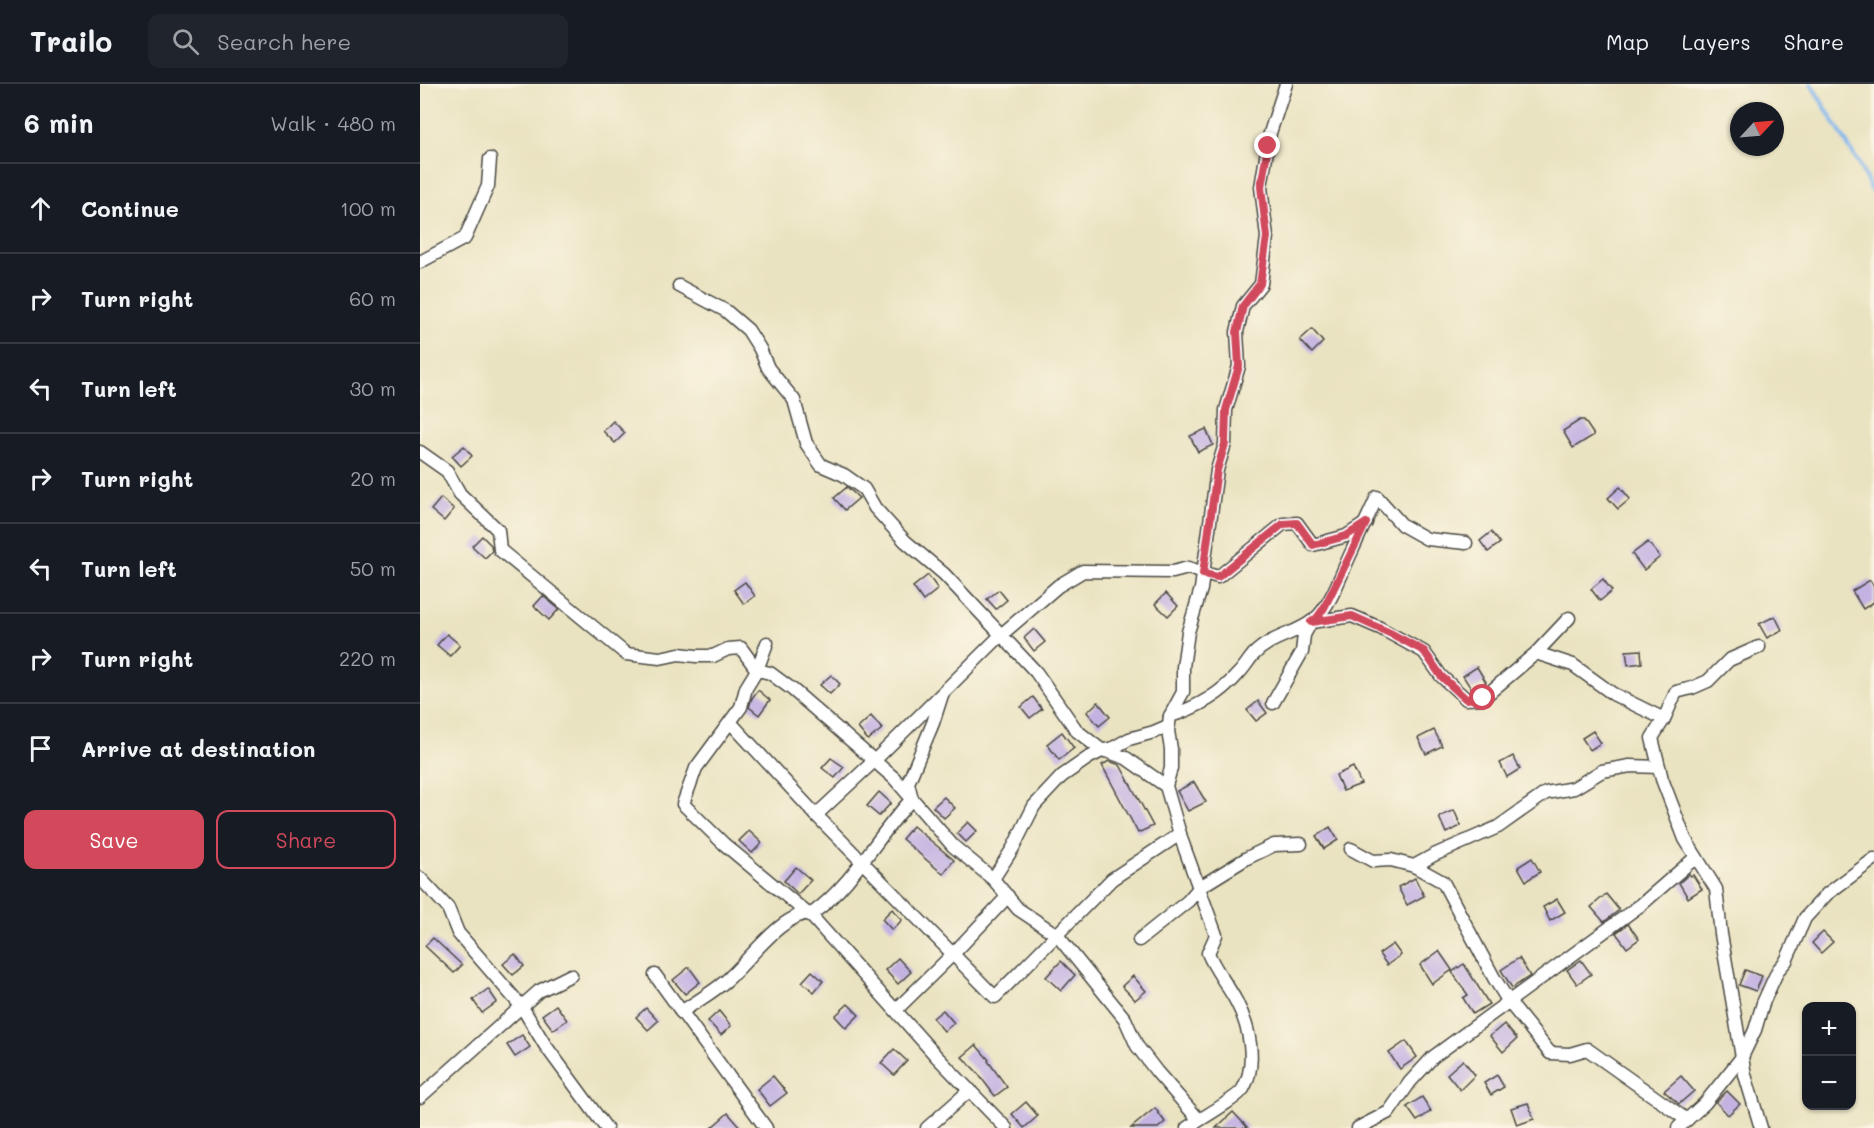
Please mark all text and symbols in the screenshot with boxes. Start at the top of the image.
search box [148,14,568,68]
text: Trailo [30,23,112,59]
icon: search [169,25,202,58]
text: Search here [217,27,351,56]
text: Map [1606,28,1649,55]
text: Layers [1682,28,1751,55]
text: Share [1784,28,1844,55]
north arrow [1730,102,1784,156]
text: 6 min [24,106,93,140]
text: Walk · 480 m [270,110,396,136]
route end [1254,132,1280,158]
icon: ahead [24,192,57,225]
text: Continue [81,194,179,223]
text: 100 m [340,195,396,221]
icon: right [24,282,57,315]
text: Turn right [81,284,193,313]
text: 60 m [349,285,396,311]
icon: left [24,372,57,405]
text: Turn left [81,374,177,403]
text: 30 m [350,375,396,401]
icon: right [24,462,57,495]
text: Turn right [81,464,193,493]
text: 20 m [350,465,396,491]
icon: left [24,552,57,585]
text: Turn left [81,554,177,583]
text: 50 m [350,555,396,581]
icon: right [24,642,57,675]
text: Turn right [81,644,193,673]
text: 220 m [339,645,396,671]
route start [1469,684,1495,710]
icon: arrive [24,732,57,765]
text: Arrive at destination [81,734,316,763]
button: Save [24,810,204,869]
button: Share [216,810,396,869]
map controls [1802,1002,1856,1110]
button: + [1802,1002,1856,1056]
button: − [1802,1056,1856,1110]

